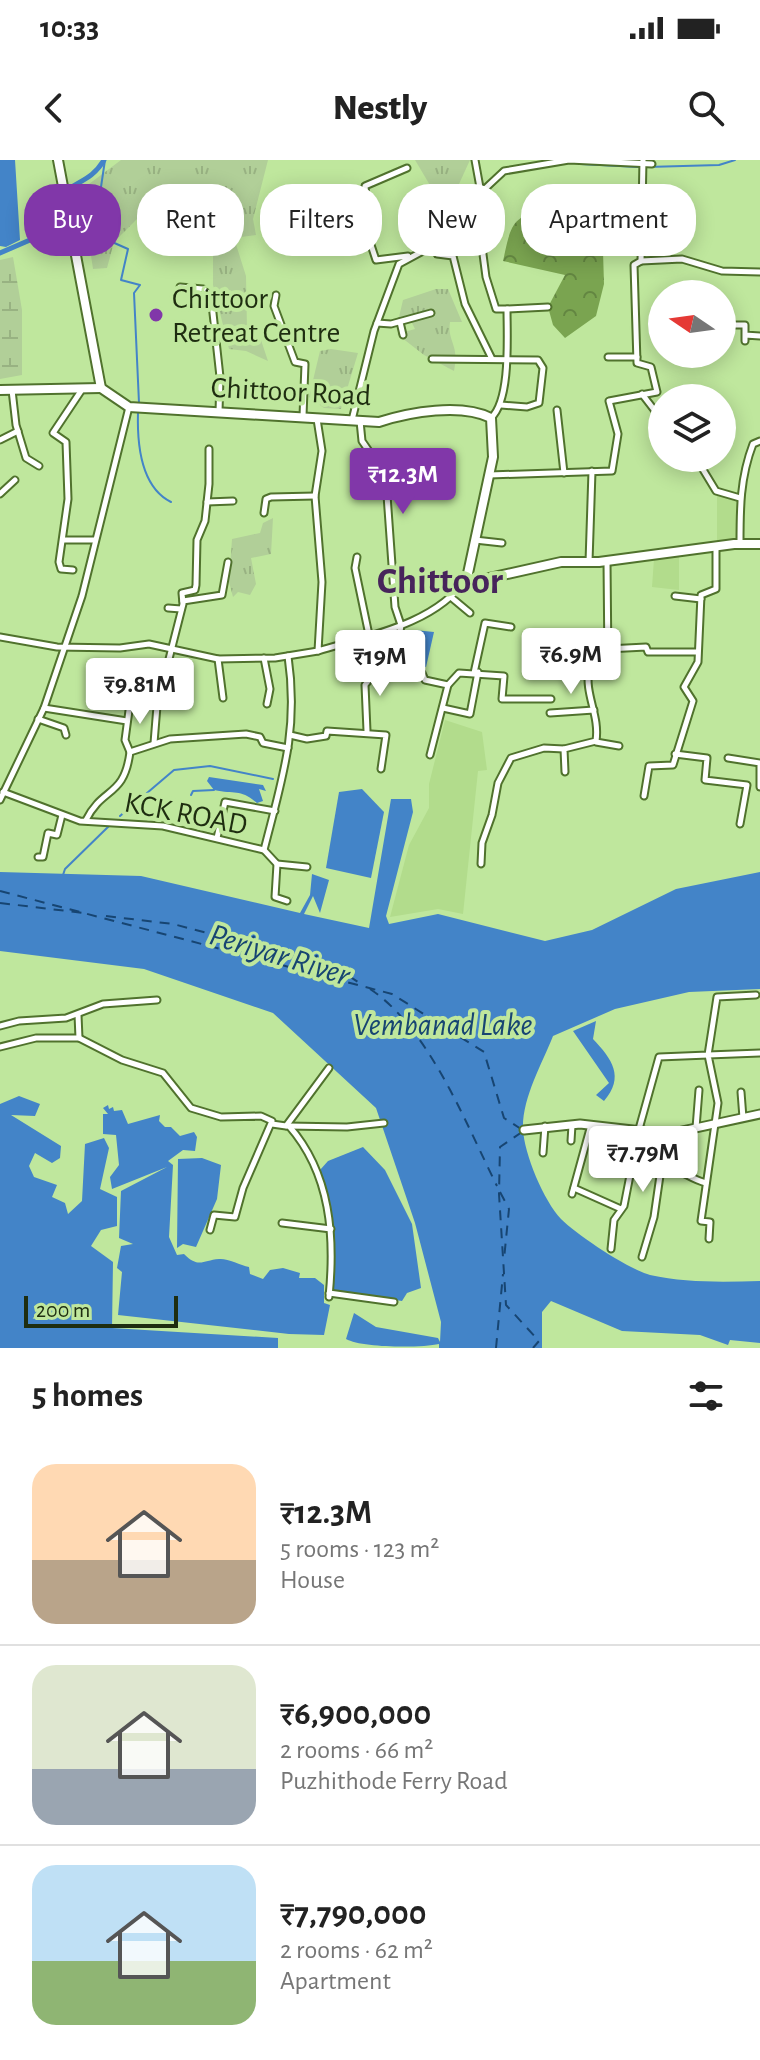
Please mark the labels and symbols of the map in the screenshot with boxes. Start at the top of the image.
north arrow [648,280,736,368]
place label: Chittoor Retreat Centre [172,284,340,348]
marker: Chittoor Retreat Centre [147,306,165,324]
street label: Chittoor Road [210,373,372,411]
pin: ₹12.3M [338,448,468,516]
district label: Chittoor [377,563,504,601]
pin: ₹6.9M [515,628,627,696]
pin: ₹19M [333,630,427,698]
pin: ₹9.81M [75,658,205,726]
street label: KCK ROAD [122,787,250,841]
water label: Periyar River [206,918,355,992]
water label: Vembanad Lake [353,1009,533,1041]
pin: ₹7.79M [578,1126,708,1194]
scale bar [24,1292,178,1328]

